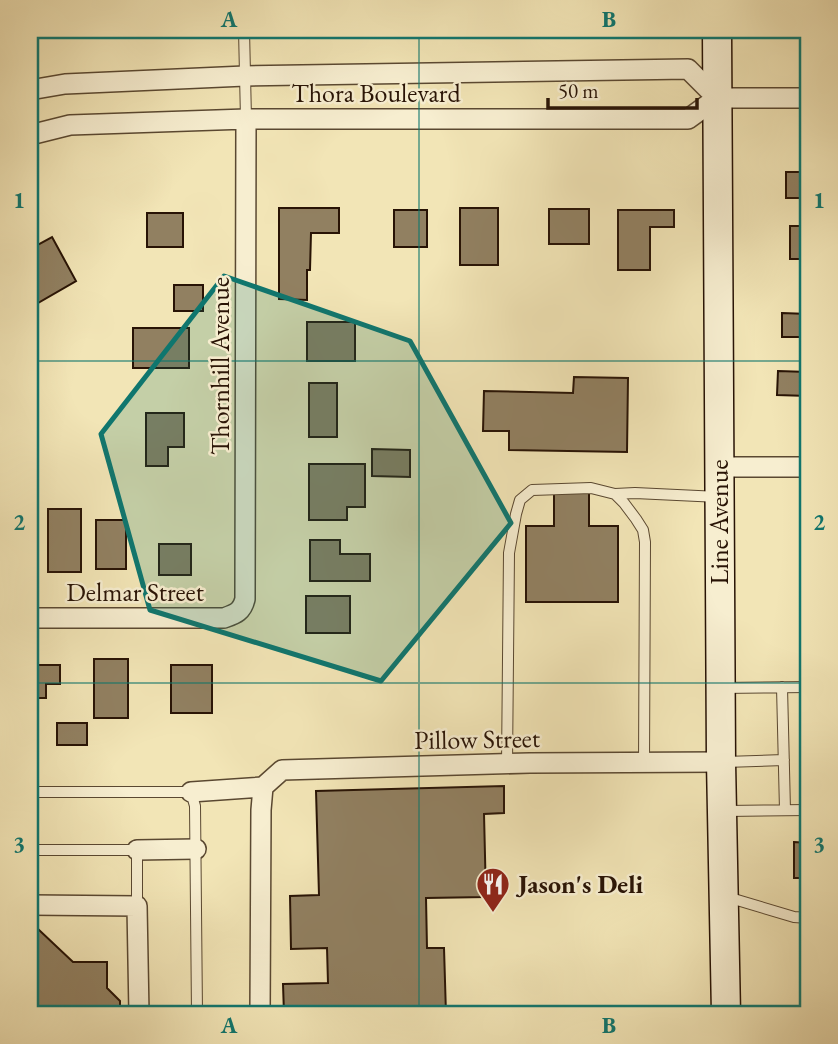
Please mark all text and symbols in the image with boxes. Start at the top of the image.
text: A [220,4,238,34]
text: B [602,4,616,34]
scale bar [548,66,696,110]
street label: Thora Boulevard [291,76,462,110]
text: 50 m [558,77,599,104]
text: 1 [13,185,25,215]
text: 1 [813,185,825,215]
street label: Thornhill Avenue [203,277,237,455]
street label: Line Avenue [702,459,736,585]
text: 2 [13,507,25,537]
text: 2 [813,507,825,537]
street label: Delmar Street [66,575,204,609]
street label: Pillow Street [414,721,540,757]
text: 3 [13,829,25,859]
text: 3 [813,829,825,859]
restaurant icon: Jason's Deli [474,865,512,914]
place label: Jason's Deli [515,867,644,901]
text: A [220,1010,238,1040]
text: B [602,1010,616,1040]

